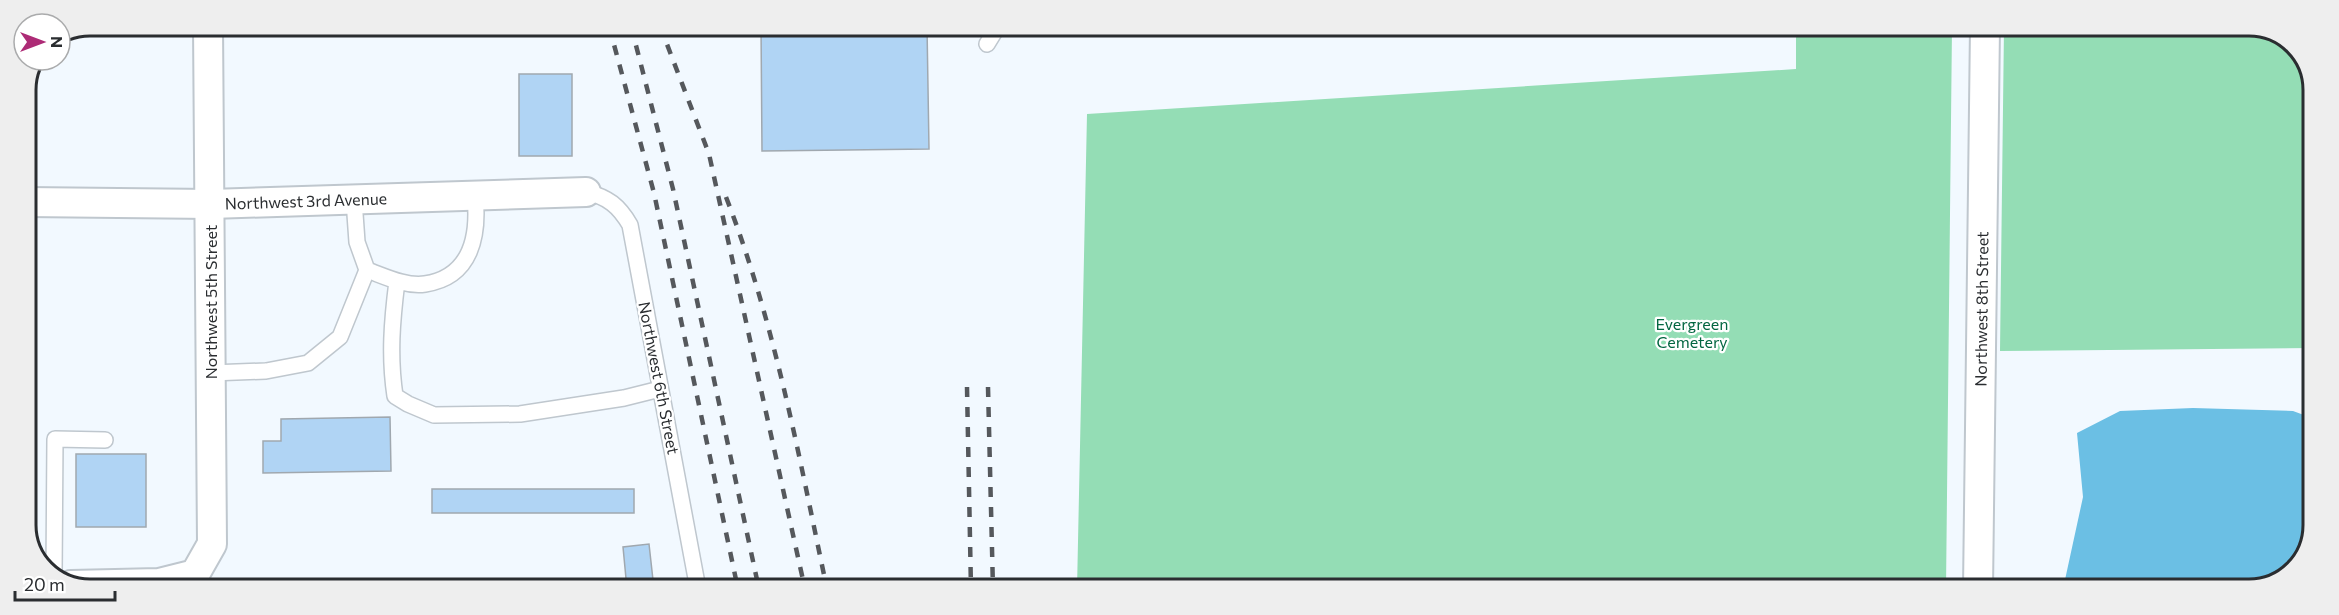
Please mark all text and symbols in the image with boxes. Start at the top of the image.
north arrow [12,12,72,72]
text: N [48,36,67,48]
street label: Northwest 3rd Avenue [224,188,387,213]
street label: Northwest 5th Street [201,224,220,379]
street label: Northwest 8th Street [1971,231,1991,387]
street label: Northwest 6th Street [635,300,684,456]
park label: Evergreen Cemetery [1656,314,1728,351]
scale bar [15,564,116,602]
text: 20 m [24,573,65,595]

